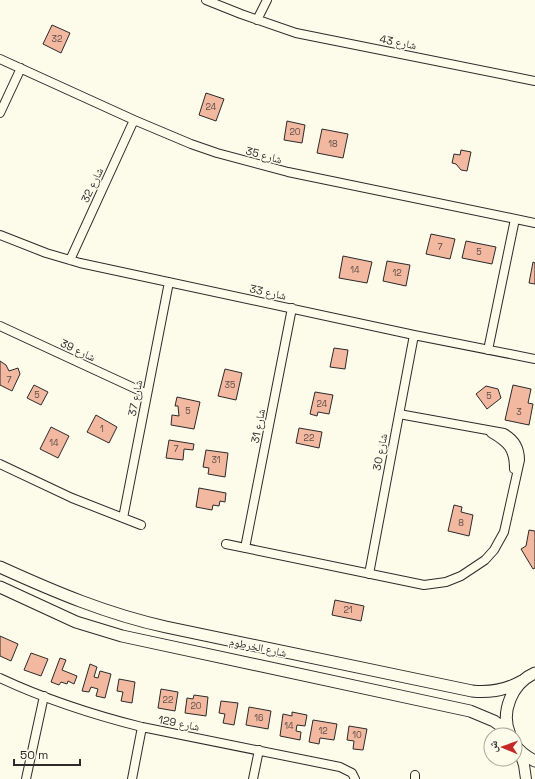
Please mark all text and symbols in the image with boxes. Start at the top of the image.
street label: شارع 43 [378,32,418,52]
house number: 32 [52,33,62,45]
house number: 24 [206,101,217,113]
house number: 20 [289,126,301,138]
house number: 18 [328,138,338,150]
street label: شارع 35 [244,143,284,167]
street label: شارع 32 [78,165,106,205]
house number: 7 [437,241,443,253]
house number: 5 [476,246,482,258]
house number: 14 [350,264,360,276]
house number: 12 [392,267,402,279]
street label: شارع 33 [248,281,288,303]
street label: شارع 39 [58,336,98,364]
house number: 7 [6,374,12,386]
street label: شارع 37 [125,379,145,417]
house number: 35 [225,379,235,391]
house number: 5 [34,389,40,401]
house number: 5 [486,390,492,402]
house number: 24 [317,398,328,410]
house number: 5 [185,405,191,417]
house number: 3 [516,406,522,418]
street label: شارع 31 [248,408,268,444]
house number: 1 [100,423,104,435]
house number: 22 [304,432,314,444]
street label: شارع 30 [370,432,390,472]
house number: 14 [49,437,59,449]
house number: 7 [173,443,179,455]
house number: 31 [211,454,221,466]
house number: 8 [458,517,464,529]
house number: 21 [343,604,353,616]
street label: شارع الخرطوم [228,634,288,660]
house number: 22 [163,694,173,706]
house number: 20 [190,700,202,712]
street label: شارع 129 [157,712,201,734]
house number: 16 [254,712,264,724]
house number: 14 [284,720,294,732]
house number: 12 [318,725,328,737]
north arrow [483,727,523,767]
house number: 10 [352,729,362,741]
text: ش [486,740,501,753]
scale bar [14,741,80,767]
text: 50 m [20,747,48,763]

